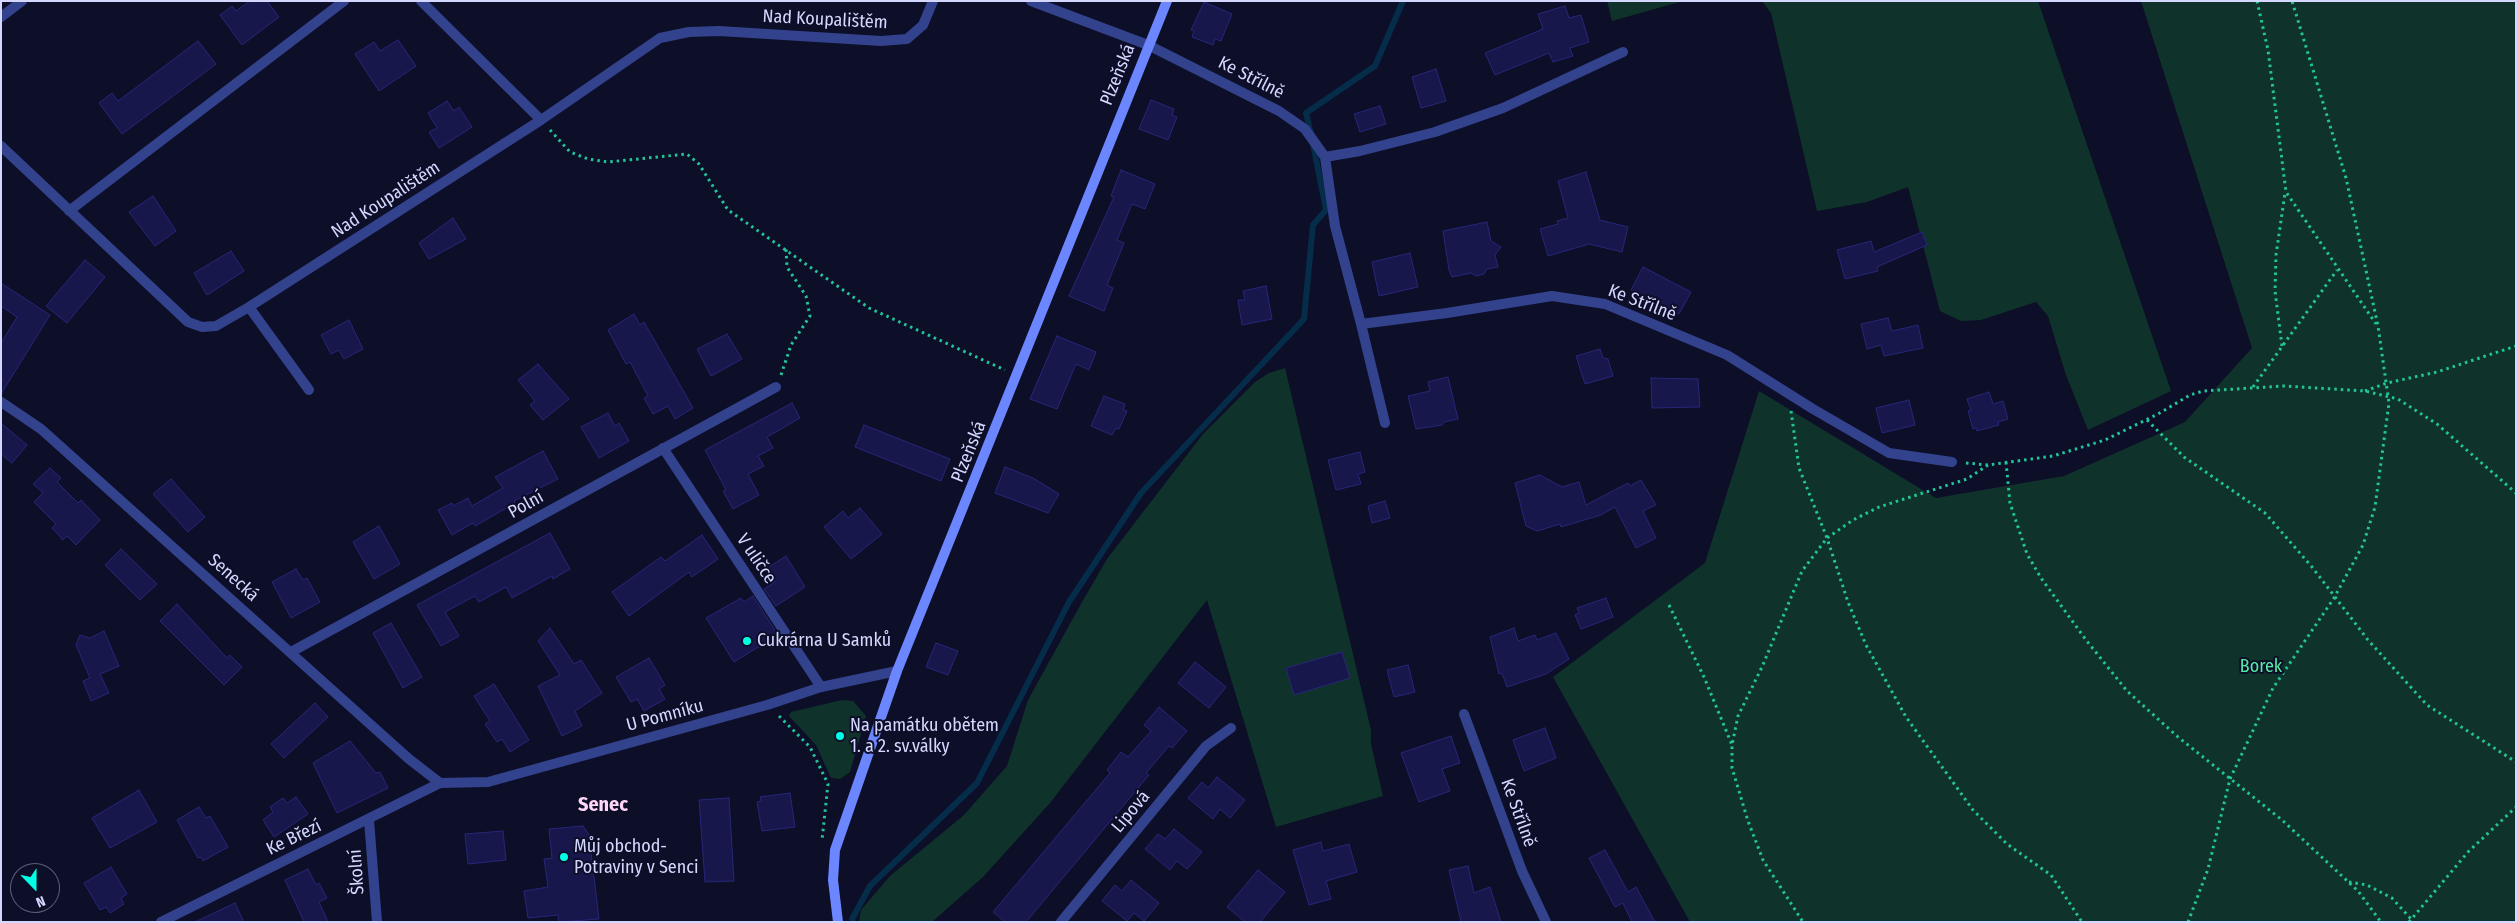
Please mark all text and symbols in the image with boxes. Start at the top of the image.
street label: Nad Koupalištěm [762,6,888,34]
street label: Plzeňská [1096,41,1140,109]
street label: Ke Střílně [1214,52,1288,104]
street label: Nad Koupalištěm [328,157,444,243]
street label: Ke Střílně [1605,280,1679,326]
street label: Plzeňská [947,418,991,486]
street label: Polní [505,487,547,523]
street label: V uličce [731,530,781,588]
street label: Senecká [203,550,263,606]
place label: Cukrárna U Samků [757,630,891,652]
marker: Cukrárna U Samků [741,635,753,647]
park label: Borek [2240,656,2282,678]
street label: U Pomníku [624,695,706,737]
place label: Na památku obětem 1. a 2. sv.války [850,715,999,758]
marker: Na památku obětem 1. a 2. sv.války [834,730,846,742]
street label: Ke Střílně [1496,776,1540,850]
street label: Lipová [1107,787,1155,837]
district label: Senec [578,793,628,817]
street label: Ke Březí [263,815,325,861]
place label: Můj obchod- Potraviny v Senci [574,836,698,879]
street label: Školní [345,849,369,895]
marker: Můj obchod- Potraviny v Senci [558,851,570,863]
north arrow [10,863,60,913]
text: N [33,892,48,911]

